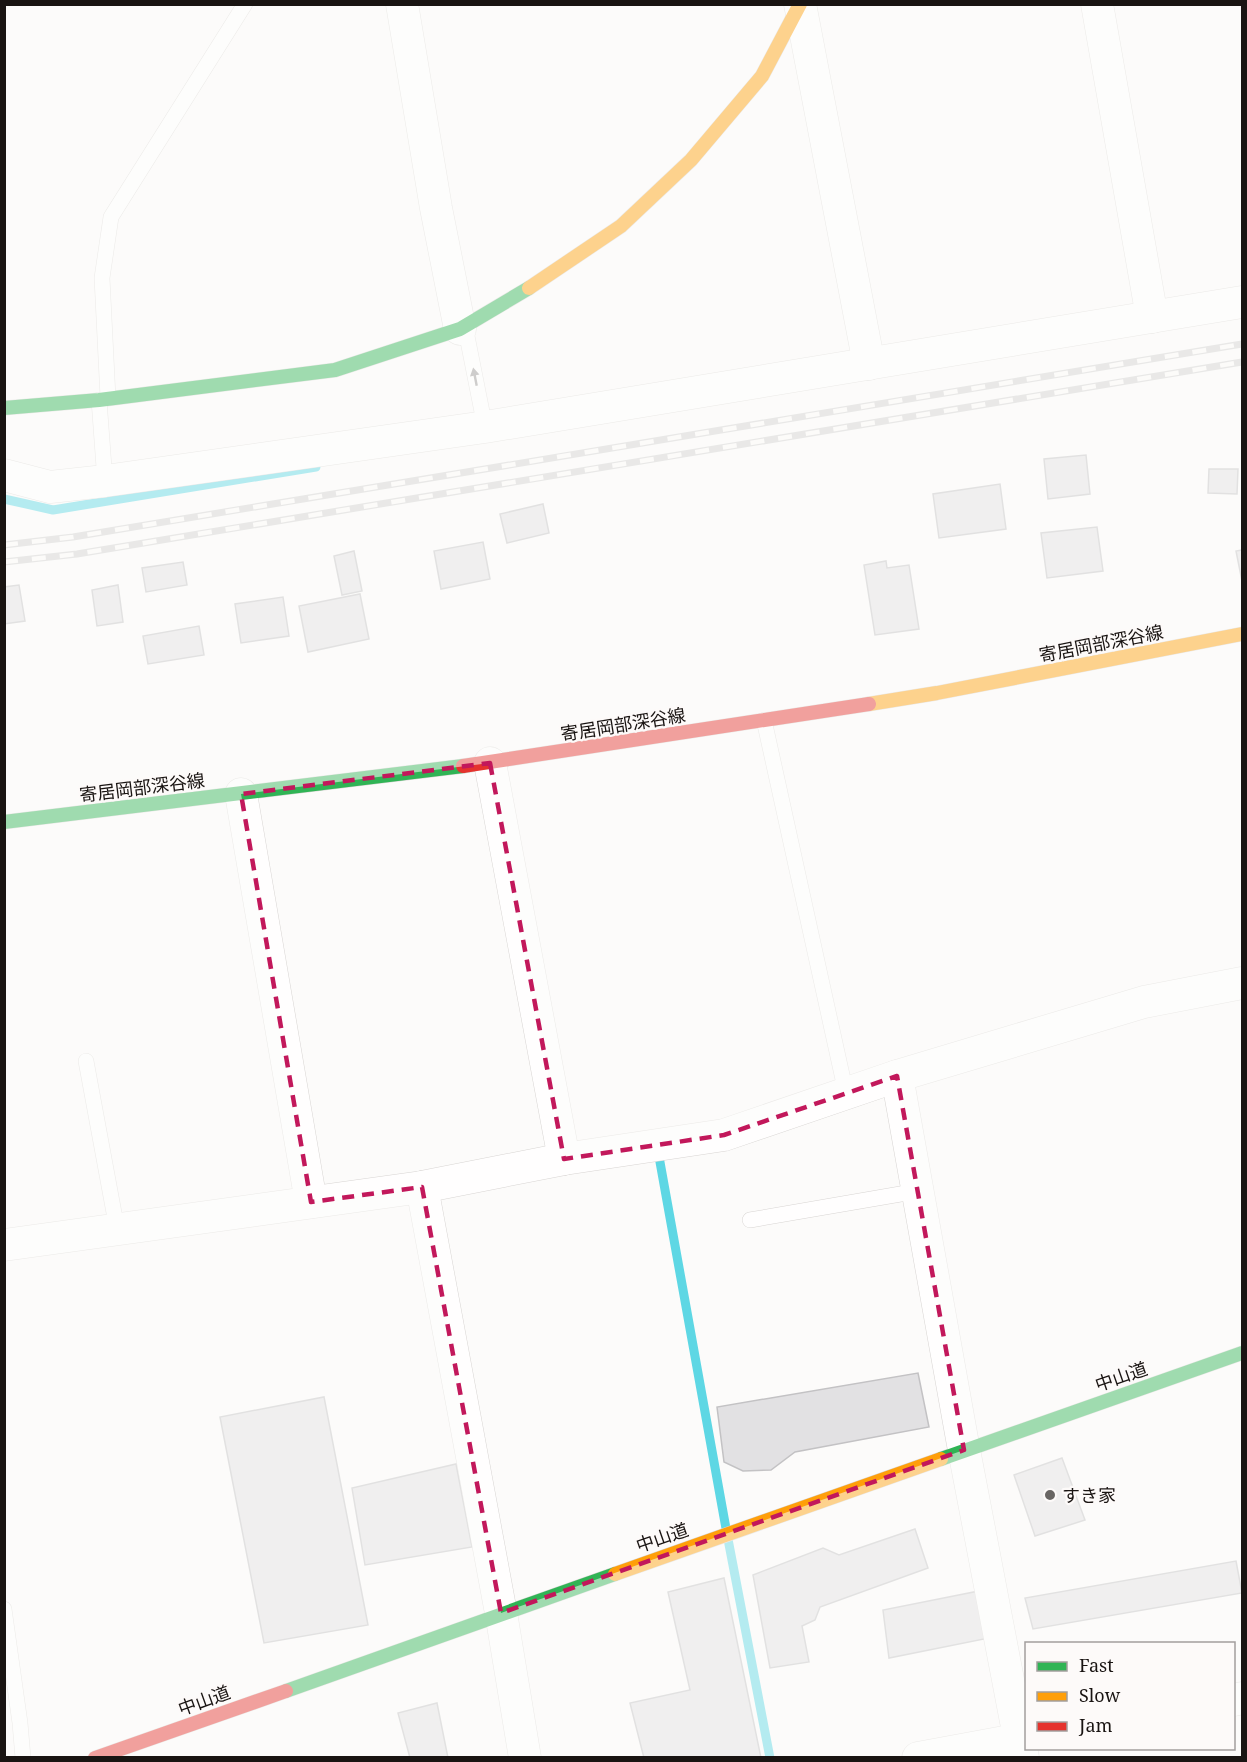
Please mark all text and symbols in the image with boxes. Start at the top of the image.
one-way arrow [470,367,479,386]
street label: 寄居岡部深谷線 [1037,619,1165,667]
street label: 寄居岡部深谷線 [559,702,687,746]
street label: 寄居岡部深谷線 [78,767,206,807]
street label: 中山道 [1092,1356,1150,1396]
place label: すき家 [1062,1483,1116,1507]
marker: すき家 [1043,1488,1057,1502]
street label: 中山道 [633,1517,691,1557]
legend [1025,1642,1235,1750]
text: Fast [1079,1653,1114,1677]
street label: 中山道 [175,1679,233,1721]
text: Slow [1079,1683,1121,1707]
text: Jam [1078,1713,1113,1737]

